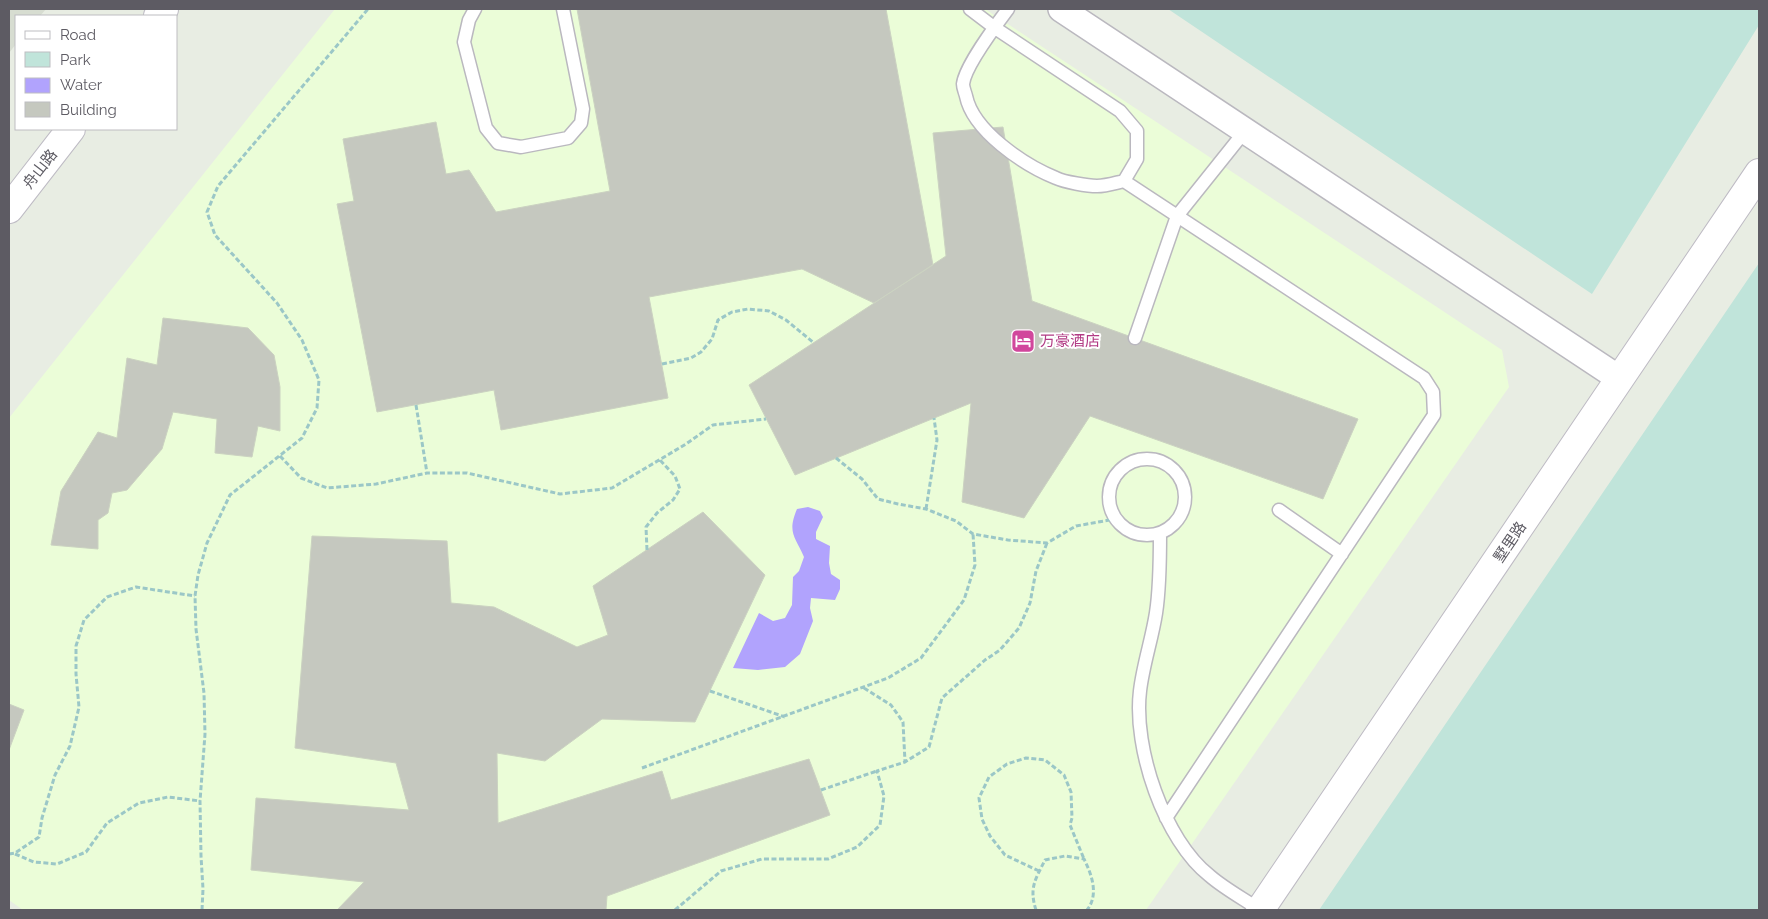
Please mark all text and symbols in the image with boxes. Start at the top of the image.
legend [15,15,178,130]
text: Road [60,26,96,44]
text: Park [60,51,91,69]
text: Water [60,76,103,94]
text: Building [60,101,117,119]
street label: 舟山路 [19,146,61,192]
hotel icon: 万豪酒店 [1010,328,1036,354]
place label: 万豪酒店 [1040,332,1100,350]
street label: 墅里路 [1490,518,1530,566]

